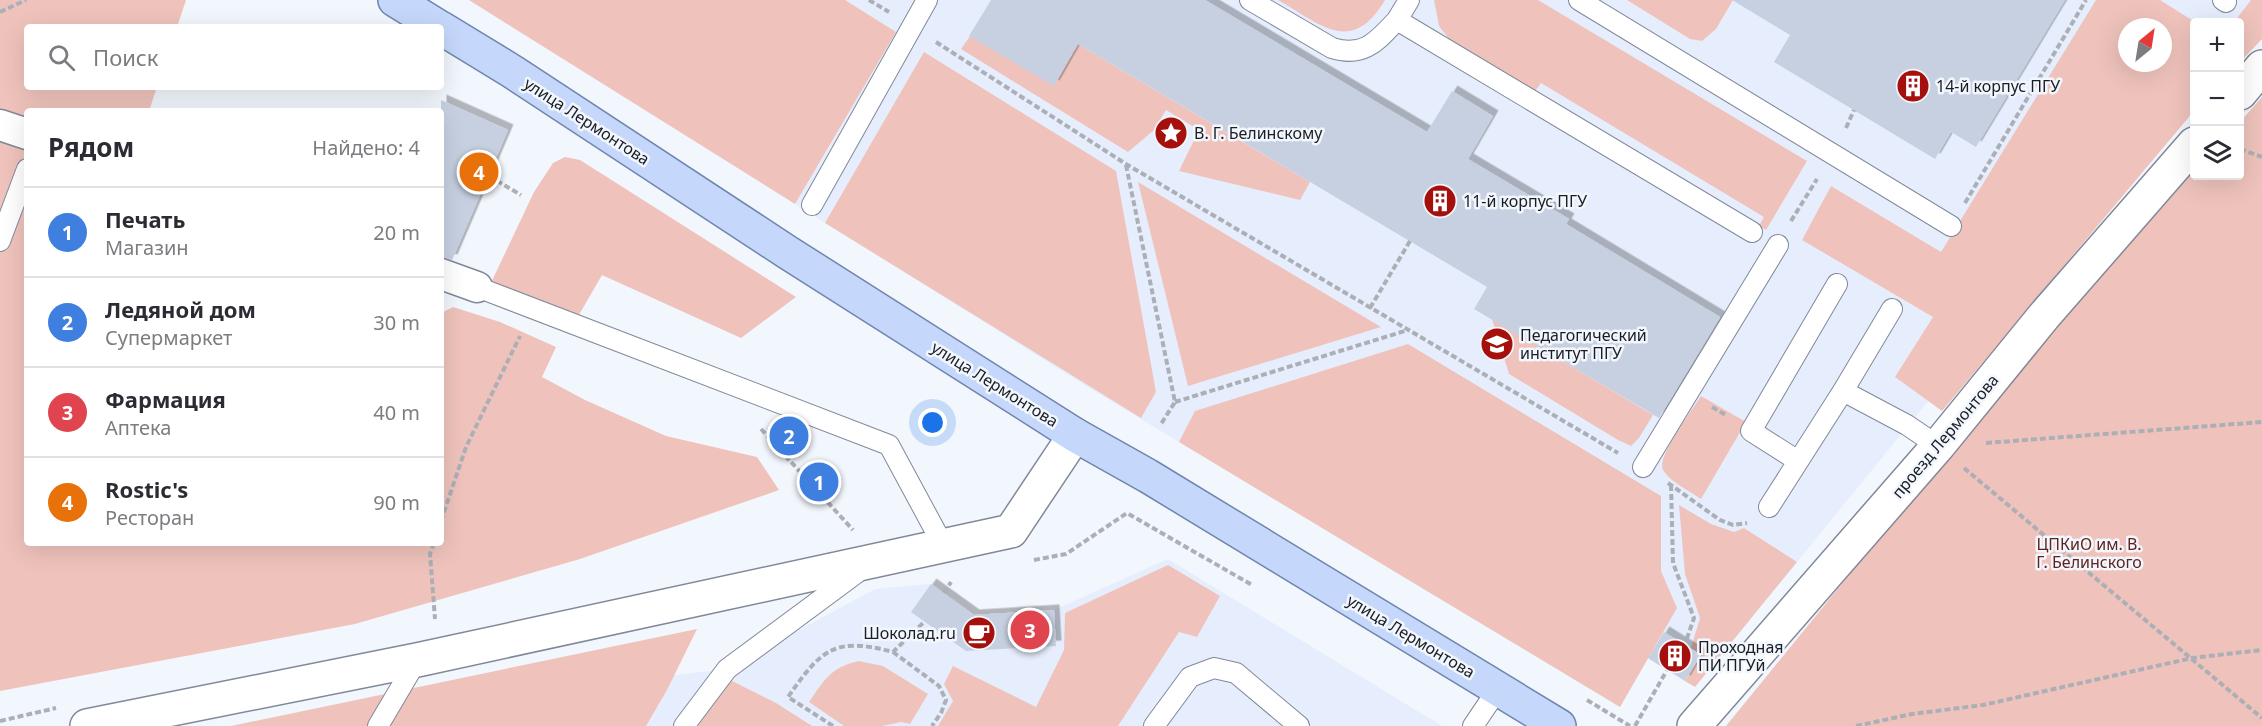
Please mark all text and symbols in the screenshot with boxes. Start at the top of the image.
north arrow [2118,18,2172,72]
map controls [2190,18,2244,180]
button: + [2190,18,2244,72]
search box [24,24,444,90]
icon: search [45,41,78,74]
text: Поиск [93,42,158,72]
building icon: 14-й корпус ПГУ [1895,68,1931,104]
street label: улица Лермонтова [520,72,654,170]
button: − [2190,72,2244,126]
place label: 14-й корпус ПГУ [1936,75,2060,97]
place icon: В. Г. Белинскому [1153,115,1189,151]
place label: В. Г. Белинскому [1194,122,1323,144]
button: layers [2190,126,2244,180]
text: Рядом [48,129,134,165]
text: Найдено: 4 [312,134,420,161]
pin: 4 [460,150,498,195]
building icon: 11-й корпус ПГУ [1422,183,1458,219]
place label: 11-й корпус ПГУ [1463,190,1587,212]
text: Печать [105,204,185,234]
text: 1 [62,219,73,246]
text: 20 m [373,219,420,246]
text: Магазин [105,234,189,261]
text: Ледяной дом [105,294,256,324]
text: 2 [62,309,73,336]
text: 30 m [373,309,420,336]
text: Супермаркет [105,324,232,351]
place label: Педагогический институт ПГУ [1520,324,1647,364]
school or university icon: Педагогический институт ПГУ [1479,326,1515,362]
street label: улица Лермонтова [927,336,1063,432]
street label: проезд Лермонтова [1887,369,2003,503]
text: Фармация [105,384,226,414]
text: 3 [62,399,73,426]
text: 40 m [373,399,420,426]
your location [918,408,947,437]
text: Аптека [105,414,171,441]
pin: 2 [770,414,808,458]
pin: 1 [800,460,838,504]
text: Rostic's [105,474,188,504]
text: 4 [62,489,73,516]
text: 90 m [373,489,420,516]
text: Ресторан [105,504,194,531]
park label: ЦПКиО им. В. Г. Белинского [2036,533,2142,573]
street label: улица Лермонтова [1343,589,1479,683]
pin: 3 [1010,608,1050,652]
cafe icon: Шоколад.ru [961,615,997,651]
place label: Шоколад.ru [863,622,956,644]
place label: Проходная ПИ ПГУй [1698,636,1784,676]
building icon: Проходная ПИ ПГУй [1657,638,1693,674]

